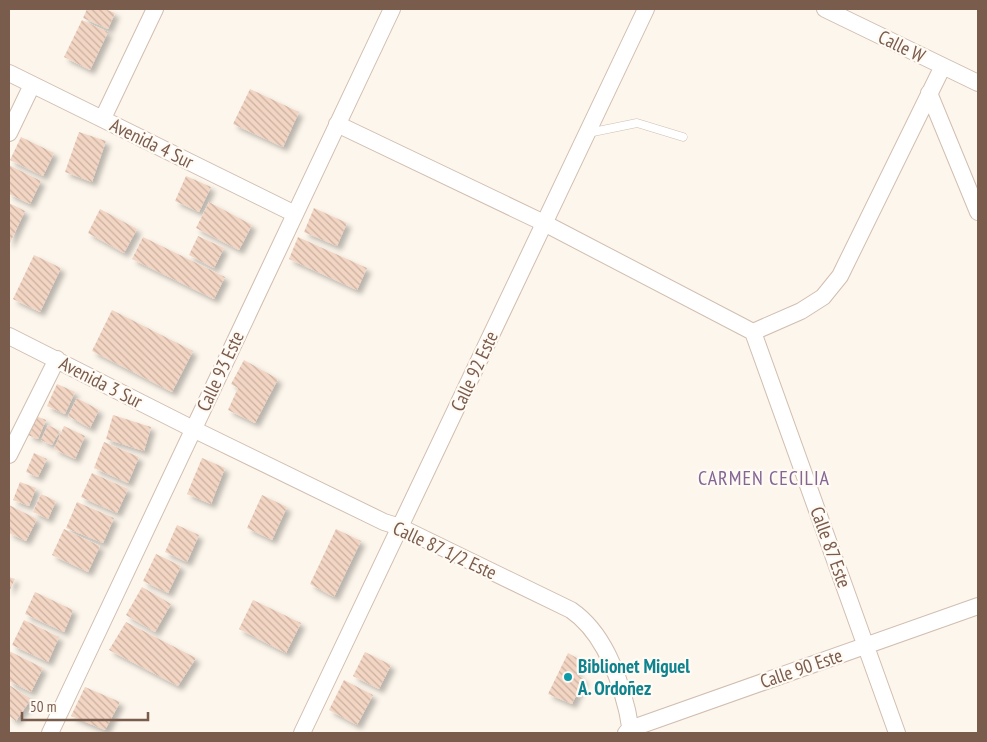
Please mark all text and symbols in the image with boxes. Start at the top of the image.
street label: Calle W [875,24,930,68]
street label: Avenida 4 Sur [106,112,198,174]
street label: Calle 93 Este [191,327,249,415]
street label: Calle 92 Este [445,327,503,415]
street label: Avenida 3 Sur [55,351,147,414]
district label: CARMEN CECILIA [698,465,830,491]
street label: Calle 87 Este [805,503,857,591]
street label: Calle 87 1/2 Este [389,516,501,584]
street label: Calle 90 Este [757,643,845,693]
place label: Biblionet Miguel A. Ordoñez [577,654,690,700]
marker: Biblionet Miguel A. Ordoñez [562,671,574,683]
scale bar [22,690,149,722]
text: 50 m [30,697,56,716]

